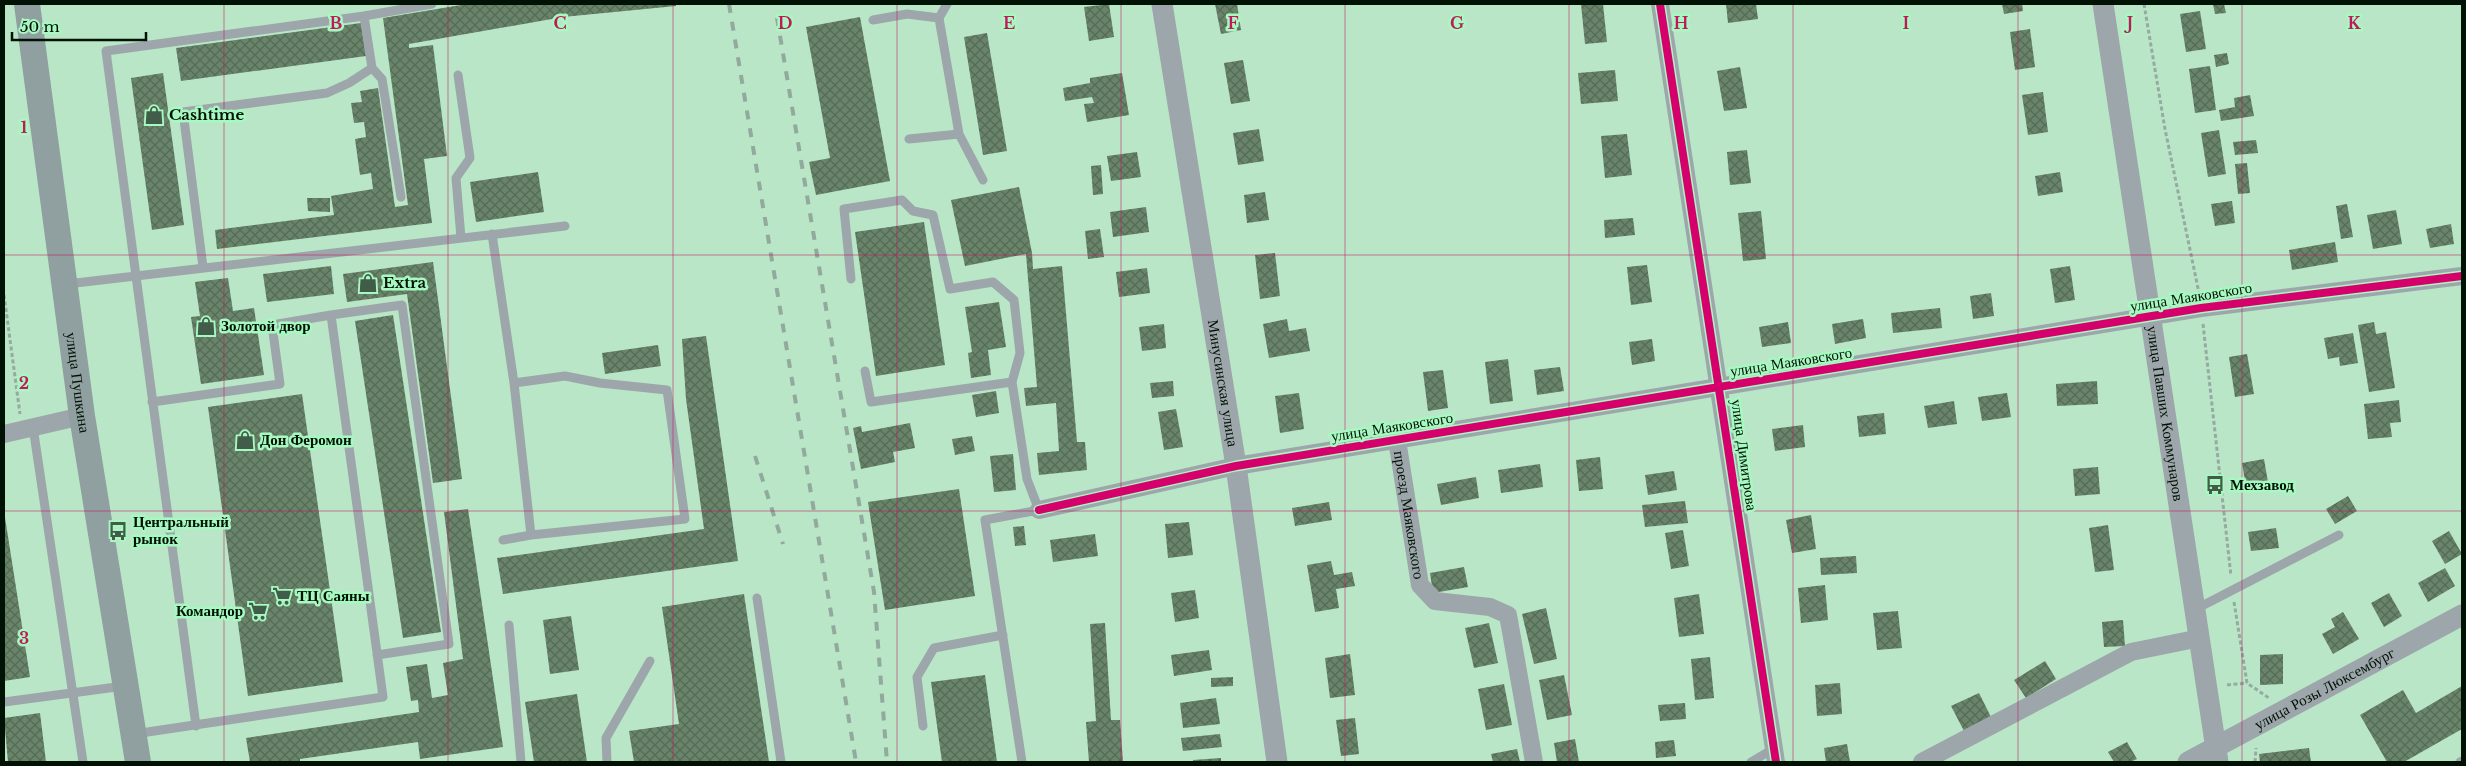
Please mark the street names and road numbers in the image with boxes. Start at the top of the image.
street label: улица Маяковского [2129,277,2253,316]
street label: Минусинская улица [1204,318,1243,448]
street label: улица Павших Коммунаров [2143,324,2188,502]
street label: улица Пушкина [62,331,95,435]
street label: улица Маяковского [1729,342,1853,381]
street label: улица Димитрова [1727,398,1762,512]
street label: улица Маяковского [1330,407,1454,446]
street label: проезд Маяковского [1390,449,1429,580]
street label: улица Розы Люксембург [2251,643,2398,734]

